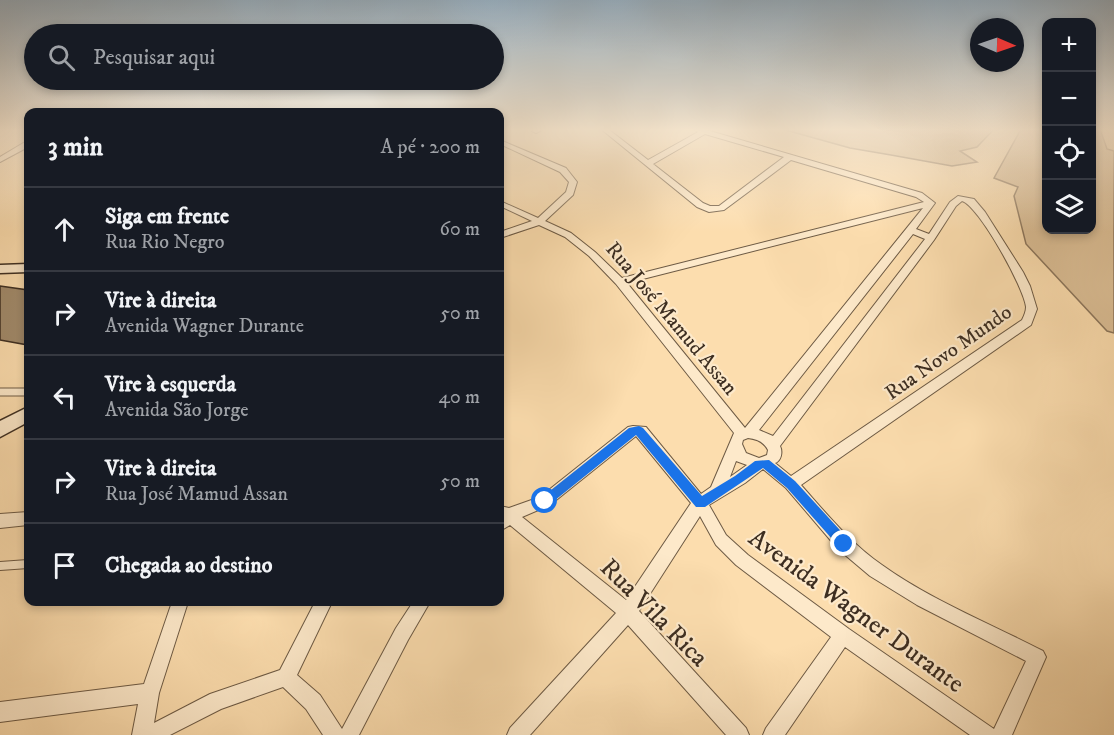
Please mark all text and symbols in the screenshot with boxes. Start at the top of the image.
north arrow [970,18,1024,72]
map controls [1042,18,1096,234]
button: + [1042,18,1096,72]
search box [24,24,504,90]
icon: search [45,41,78,74]
text: Pesquisar aqui [93,44,215,71]
button: − [1042,72,1096,126]
button: locate [1042,126,1096,180]
text: 3 min [48,131,103,164]
text: A pé · 200 m [381,135,480,160]
button: layers [1042,180,1096,234]
text: Siga em frente [105,203,229,230]
icon: ahead [48,213,81,246]
text: 60 m [440,217,480,242]
text: Rua Rio Negro [105,230,224,255]
street label: Rua José Mamud Assan [600,237,743,401]
text: Vire à direita [105,287,216,314]
icon: right [48,297,81,330]
street label: Rua Novo Mundo [880,299,1017,406]
text: 50 m [440,301,480,326]
text: Avenida Wagner Durante [105,314,304,339]
text: Vire à esquerda [105,371,236,398]
icon: left [48,381,81,414]
text: 40 m [438,385,480,410]
text: Avenida São Jorge [105,398,248,423]
text: Vire à direita [105,455,216,482]
icon: right [48,465,81,498]
text: 50 m [440,469,480,494]
text: Rua José Mamud Assan [105,482,288,507]
route start [531,487,557,513]
street label: Avenida Wagner Durante [742,522,970,701]
route end [830,530,856,556]
icon: arrive [48,549,81,582]
text: Chegada ao destino [105,552,272,579]
street label: Rua Vila Rica [593,552,715,674]

